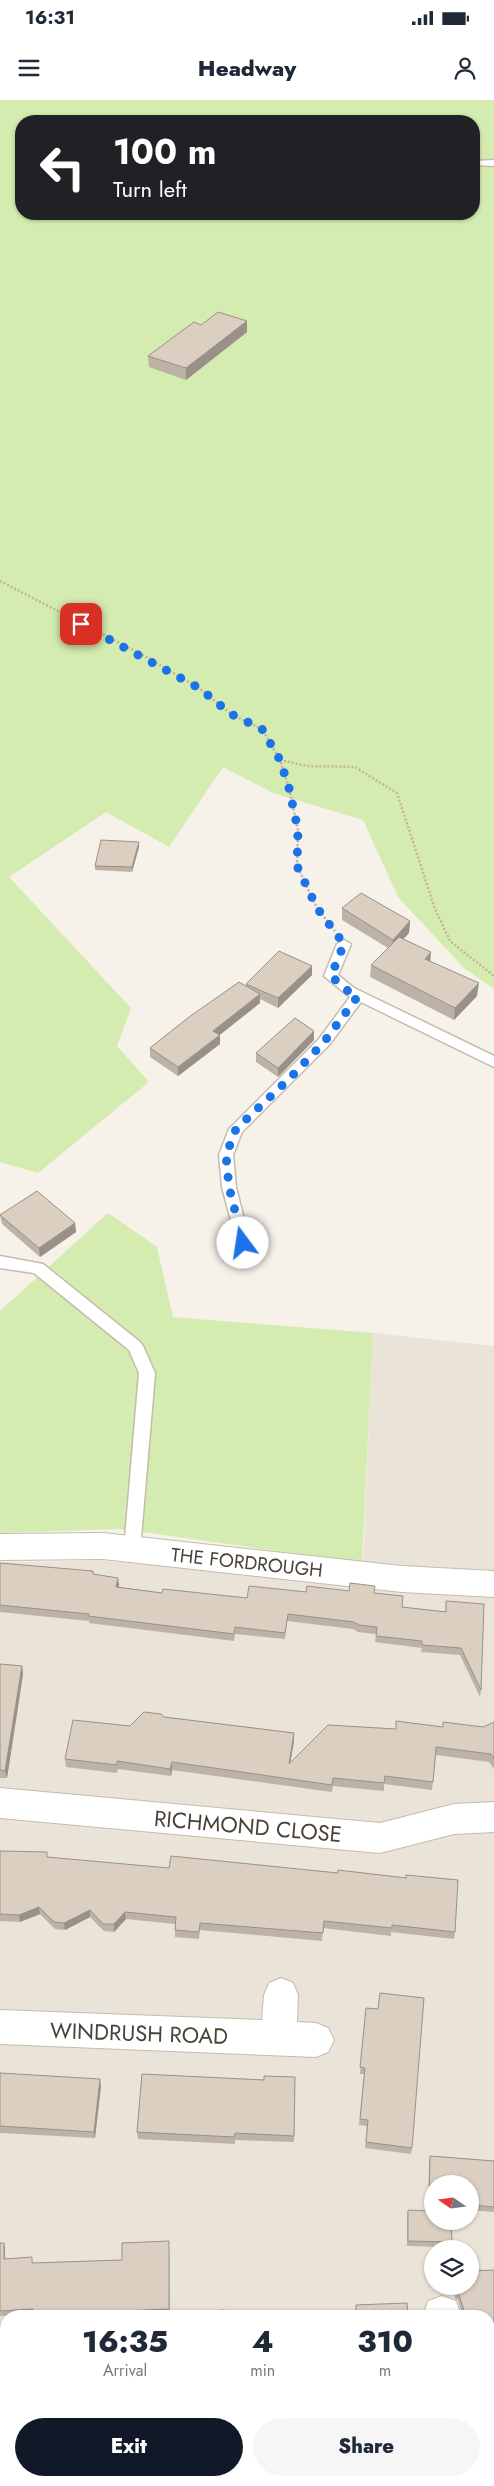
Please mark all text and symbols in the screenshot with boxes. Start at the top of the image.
text: 16:31 [25,4,75,31]
text: Headway [198,52,296,84]
icon: menu [15,54,43,82]
icon: person [451,54,479,82]
text: 100 m [113,127,216,177]
icon: left [30,135,95,200]
text: Turn left [113,173,187,205]
pin [60,603,102,645]
icon: arrive [67,610,95,638]
position arrow [216,1216,268,1268]
street label: THE FORDROUGH [170,1541,324,1584]
street label: RICHMOND CLOSE [153,1802,343,1850]
street label: WINDRUSH ROAD [49,2014,229,2052]
north arrow [424,2175,479,2230]
map controls [424,2175,479,2295]
button: layers [424,2240,479,2295]
text: 16:35 [82,2320,168,2363]
text: 4 [252,2320,274,2363]
text: 310 [357,2320,413,2363]
text: Arrival [103,2359,147,2382]
text: min [250,2359,275,2382]
text: m [379,2359,391,2382]
button: Exit [15,2418,243,2476]
button: Share [253,2418,480,2476]

